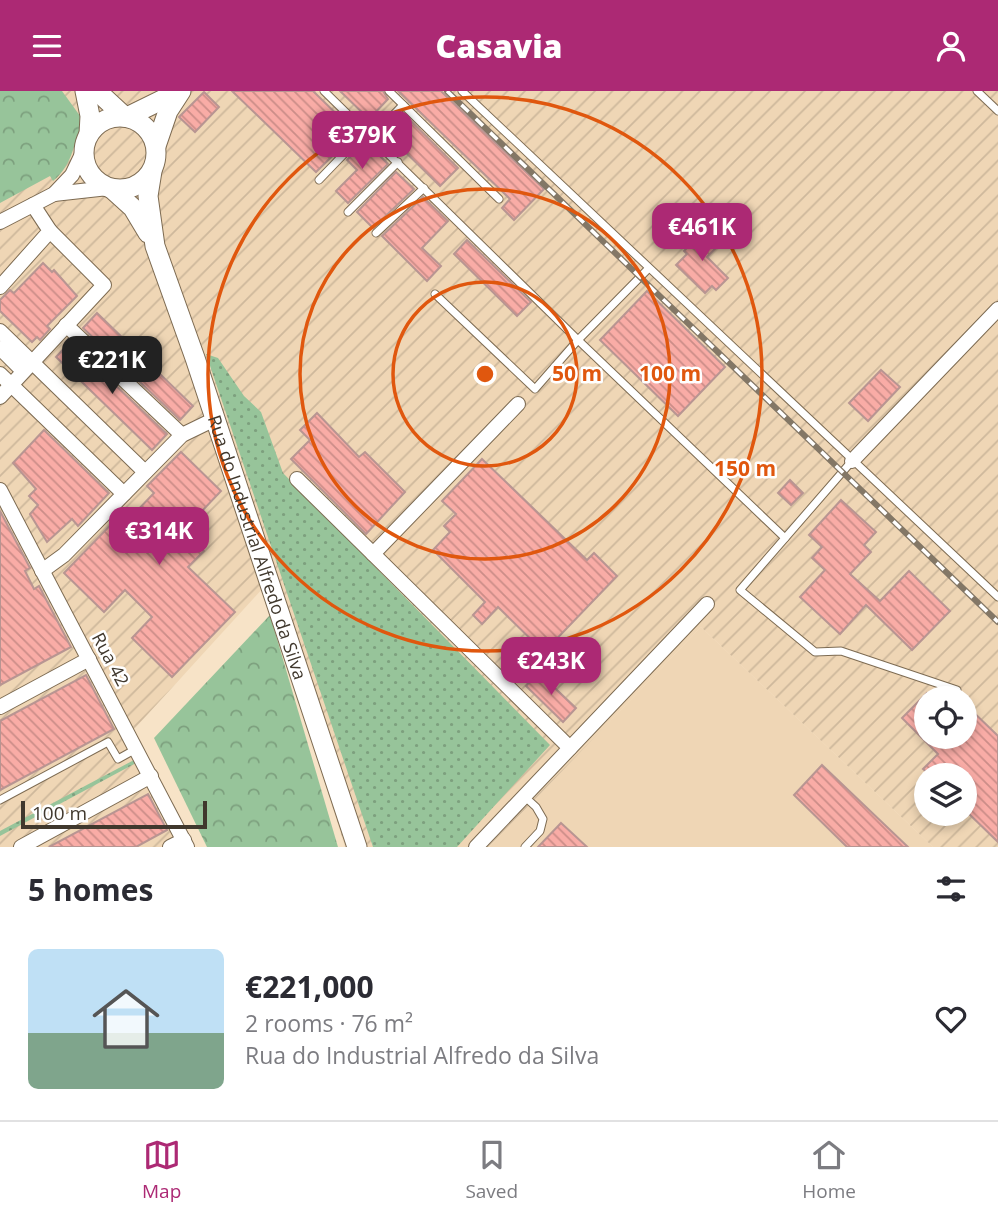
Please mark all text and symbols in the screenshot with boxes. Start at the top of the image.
text: Casavia [435,24,563,67]
icon: menu [28,27,66,65]
icon: person [932,27,970,65]
pin: €379K [313,111,411,171]
text: €379K [328,118,396,150]
pin: €461K [653,204,751,263]
text: €461K [668,210,736,242]
pin: €221K [63,337,161,396]
text: €221K [78,343,146,375]
text: 50 m [552,359,602,387]
text: 100 m [639,359,701,387]
centre of rings [473,362,497,386]
street label: Rua do Industrial Alfredo da Silva [203,412,313,683]
text: 150 m [714,454,776,482]
pin: €314K [110,507,208,567]
text: €314K [125,514,193,546]
street label: Rua 42 [87,628,135,690]
pin: €243K [502,637,600,697]
text: €243K [517,644,585,676]
map controls [914,686,977,826]
button: locate [914,686,977,749]
button: layers [914,763,977,826]
scale bar [21,798,206,830]
text: 100 m [32,800,87,826]
text: 5 homes [28,869,153,910]
icon: filters [932,870,970,908]
text: €221,000 [245,966,374,1007]
icon: home [84,977,168,1061]
icon: heart [932,1000,970,1038]
text: 2 rooms · 76 m² [245,1007,413,1039]
text: Rua do Industrial Alfredo da Silva [245,1039,599,1071]
tab: Map [142,1136,181,1204]
tab: Saved [465,1136,518,1204]
tab: Home [802,1136,856,1204]

